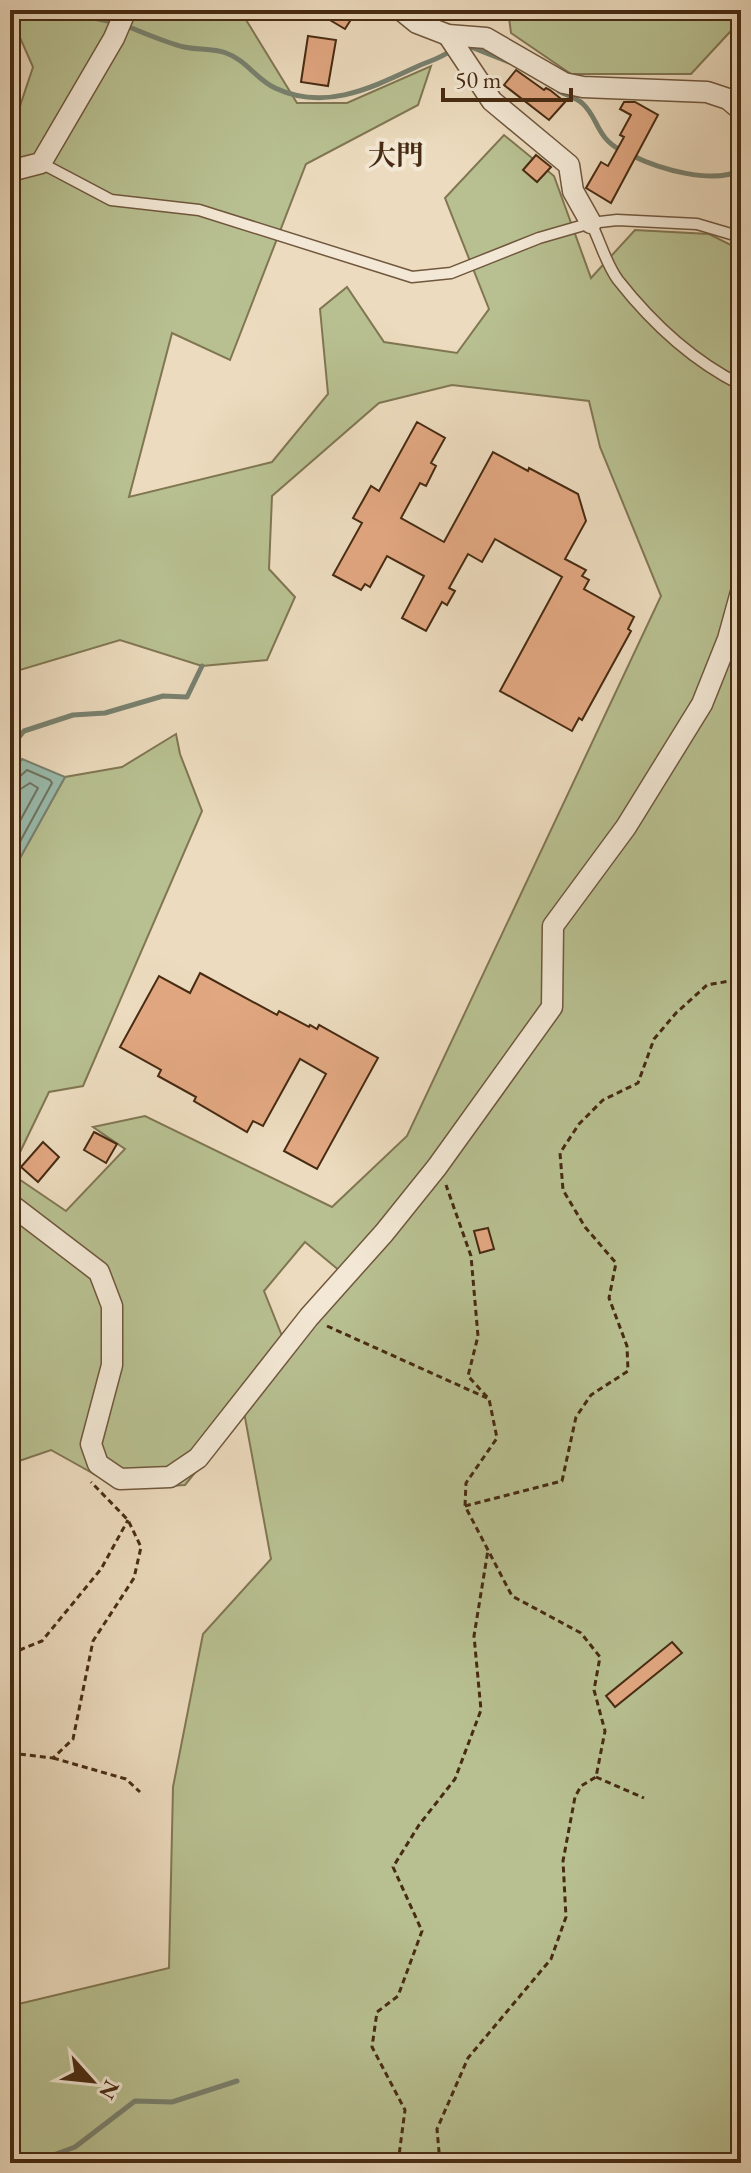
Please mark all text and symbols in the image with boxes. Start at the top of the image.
scale bar [443,52,571,102]
text: 50 m [455,64,502,95]
district label: 大門 [368,137,424,173]
north arrow [52,2041,132,2121]
text: N [92,2075,126,2105]

